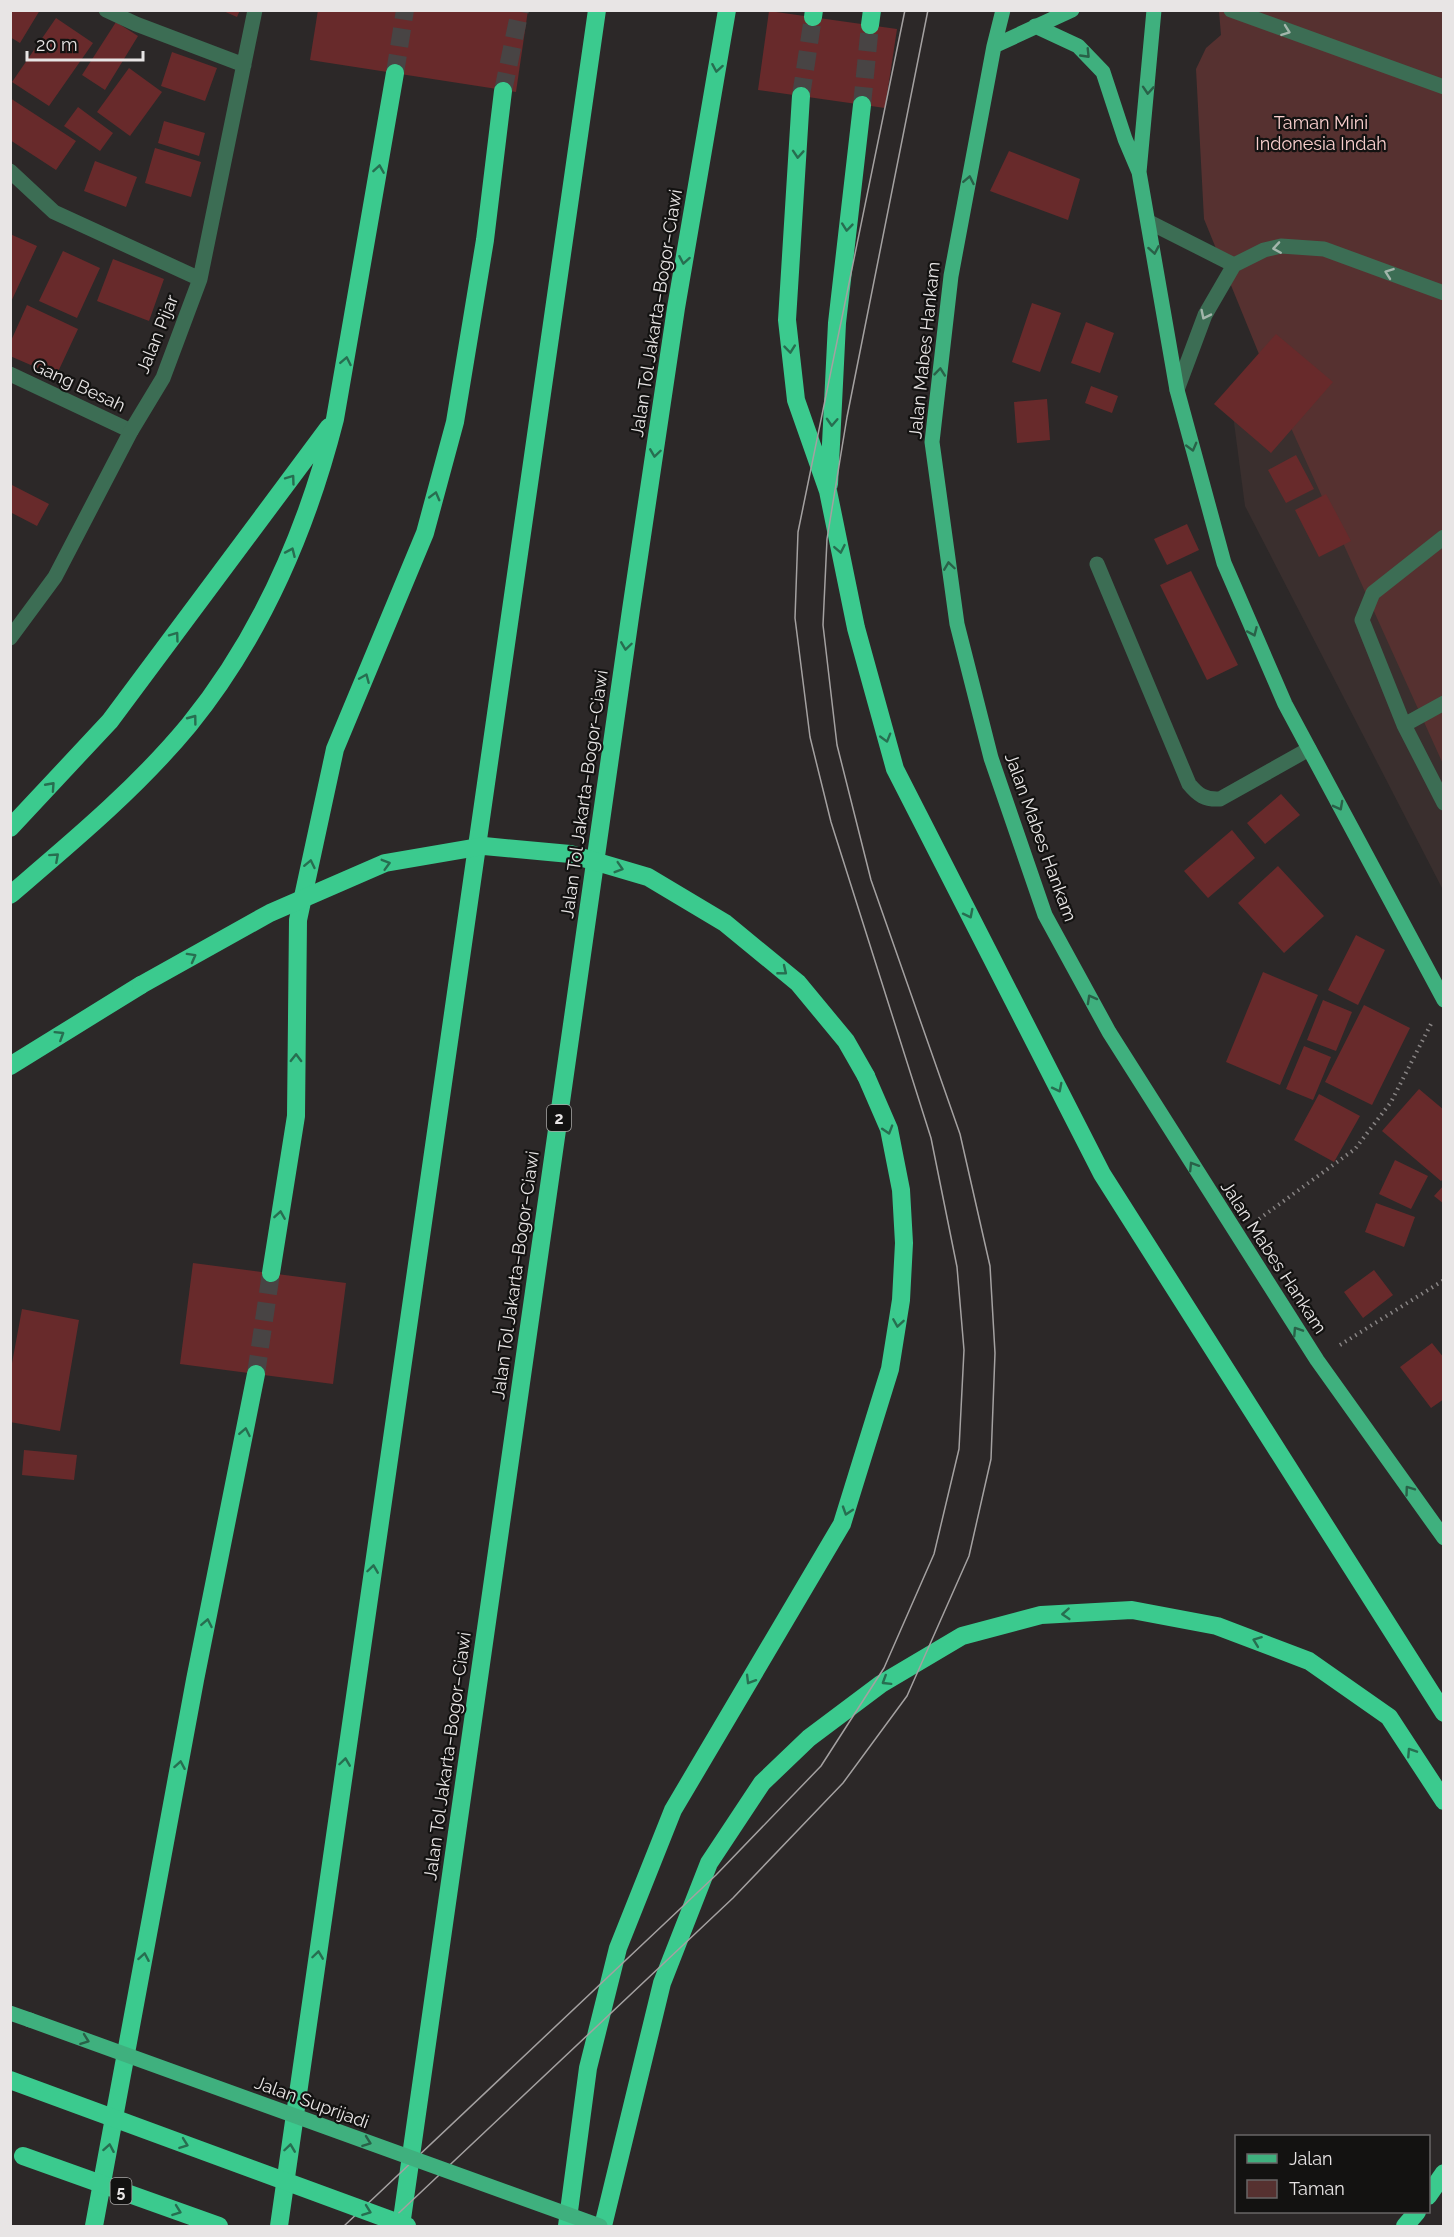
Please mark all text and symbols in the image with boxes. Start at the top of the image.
one-way arrow [1280,23,1291,36]
scale bar [27,24,142,62]
text: 20 m [36,34,78,55]
one-way arrow [1079,48,1090,58]
one-way arrow [711,63,724,73]
one-way arrow [1142,85,1155,94]
park label: Taman Mini Indonesia Indah [1255,112,1387,154]
one-way arrow [791,150,804,159]
one-way arrow [372,164,385,174]
one-way arrow [962,175,975,185]
street label: Jalan Tol Jakarta–Bogor–Ciawi [626,188,686,438]
one-way arrow [842,223,854,232]
one-way arrow [1273,241,1282,253]
one-way arrow [1147,245,1160,255]
one-way arrow [679,256,691,265]
street label: Jalan Mabes Hankam [904,260,944,440]
one-way arrow [1384,267,1395,280]
street label: Jalan Pijar [132,291,183,377]
one-way arrow [1201,309,1213,320]
one-way arrow [783,344,796,353]
street label: Gang Besah [29,354,129,416]
one-way arrow [339,356,352,366]
one-way arrow [933,368,946,377]
one-way arrow [825,417,838,426]
one-way arrow [1185,442,1198,452]
one-way arrow [649,449,661,458]
one-way arrow [283,474,294,485]
one-way arrow [428,491,440,502]
one-way arrow [833,543,846,553]
one-way arrow [284,547,296,558]
one-way arrow [943,561,955,570]
one-way arrow [1245,625,1257,636]
one-way arrow [167,631,178,642]
one-way arrow [621,641,633,651]
street label: Jalan Tol Jakarta–Bogor–Ciawi [556,668,612,920]
one-way arrow [358,673,370,684]
one-way arrow [185,715,196,726]
one-way arrow [879,732,891,743]
street label: Jalan Mabes Hankam [1001,750,1081,924]
one-way arrow [44,782,55,793]
one-way arrow [1332,800,1344,811]
one-way arrow [48,853,59,864]
one-way arrow [303,859,316,869]
one-way arrow [381,859,391,871]
one-way arrow [613,861,624,873]
one-way arrow [962,908,973,918]
one-way arrow [186,953,196,964]
one-way arrow [776,964,787,975]
one-way arrow [1087,995,1098,1006]
one-way arrow [54,1031,64,1043]
one-way arrow [290,1053,303,1062]
one-way arrow [1051,1081,1062,1092]
road number: 2 [547,1105,571,1131]
one-way arrow [881,1124,893,1135]
street label: Jalan Tol Jakarta–Bogor–Ciawi [487,1149,543,1401]
one-way arrow [1188,1162,1200,1172]
street label: Jalan Mabes Hankam [1217,1177,1331,1337]
one-way arrow [274,1211,286,1220]
one-way arrow [892,1319,904,1328]
one-way arrow [1294,1326,1305,1337]
one-way arrow [238,1427,251,1437]
one-way arrow [1406,1486,1417,1497]
one-way arrow [841,1505,854,1516]
one-way arrow [367,1564,379,1573]
one-way arrow [1062,1607,1071,1620]
one-way arrow [200,1618,213,1628]
street label: Jalan Tol Jakarta–Bogor–Ciawi [419,1630,475,1882]
one-way arrow [1252,1635,1263,1648]
one-way arrow [882,1673,892,1685]
one-way arrow [746,1674,757,1684]
one-way arrow [1407,1748,1419,1758]
one-way arrow [339,1757,351,1766]
one-way arrow [173,1760,186,1770]
one-way arrow [311,1950,323,1959]
one-way arrow [137,1952,150,1962]
one-way arrow [79,2033,90,2046]
street label: Jalan Suprijadi [252,2072,372,2132]
one-way arrow [361,2135,372,2148]
legend [1235,2135,1430,2213]
one-way arrow [177,2137,188,2149]
one-way arrow [283,2143,295,2152]
one-way arrow [102,2144,115,2154]
text: Jalan [1289,2148,1333,2169]
road number: 5 [110,2178,132,2204]
text: Taman [1289,2178,1345,2199]
one-way arrow [171,2204,182,2217]
one-way arrow [361,2204,371,2217]

